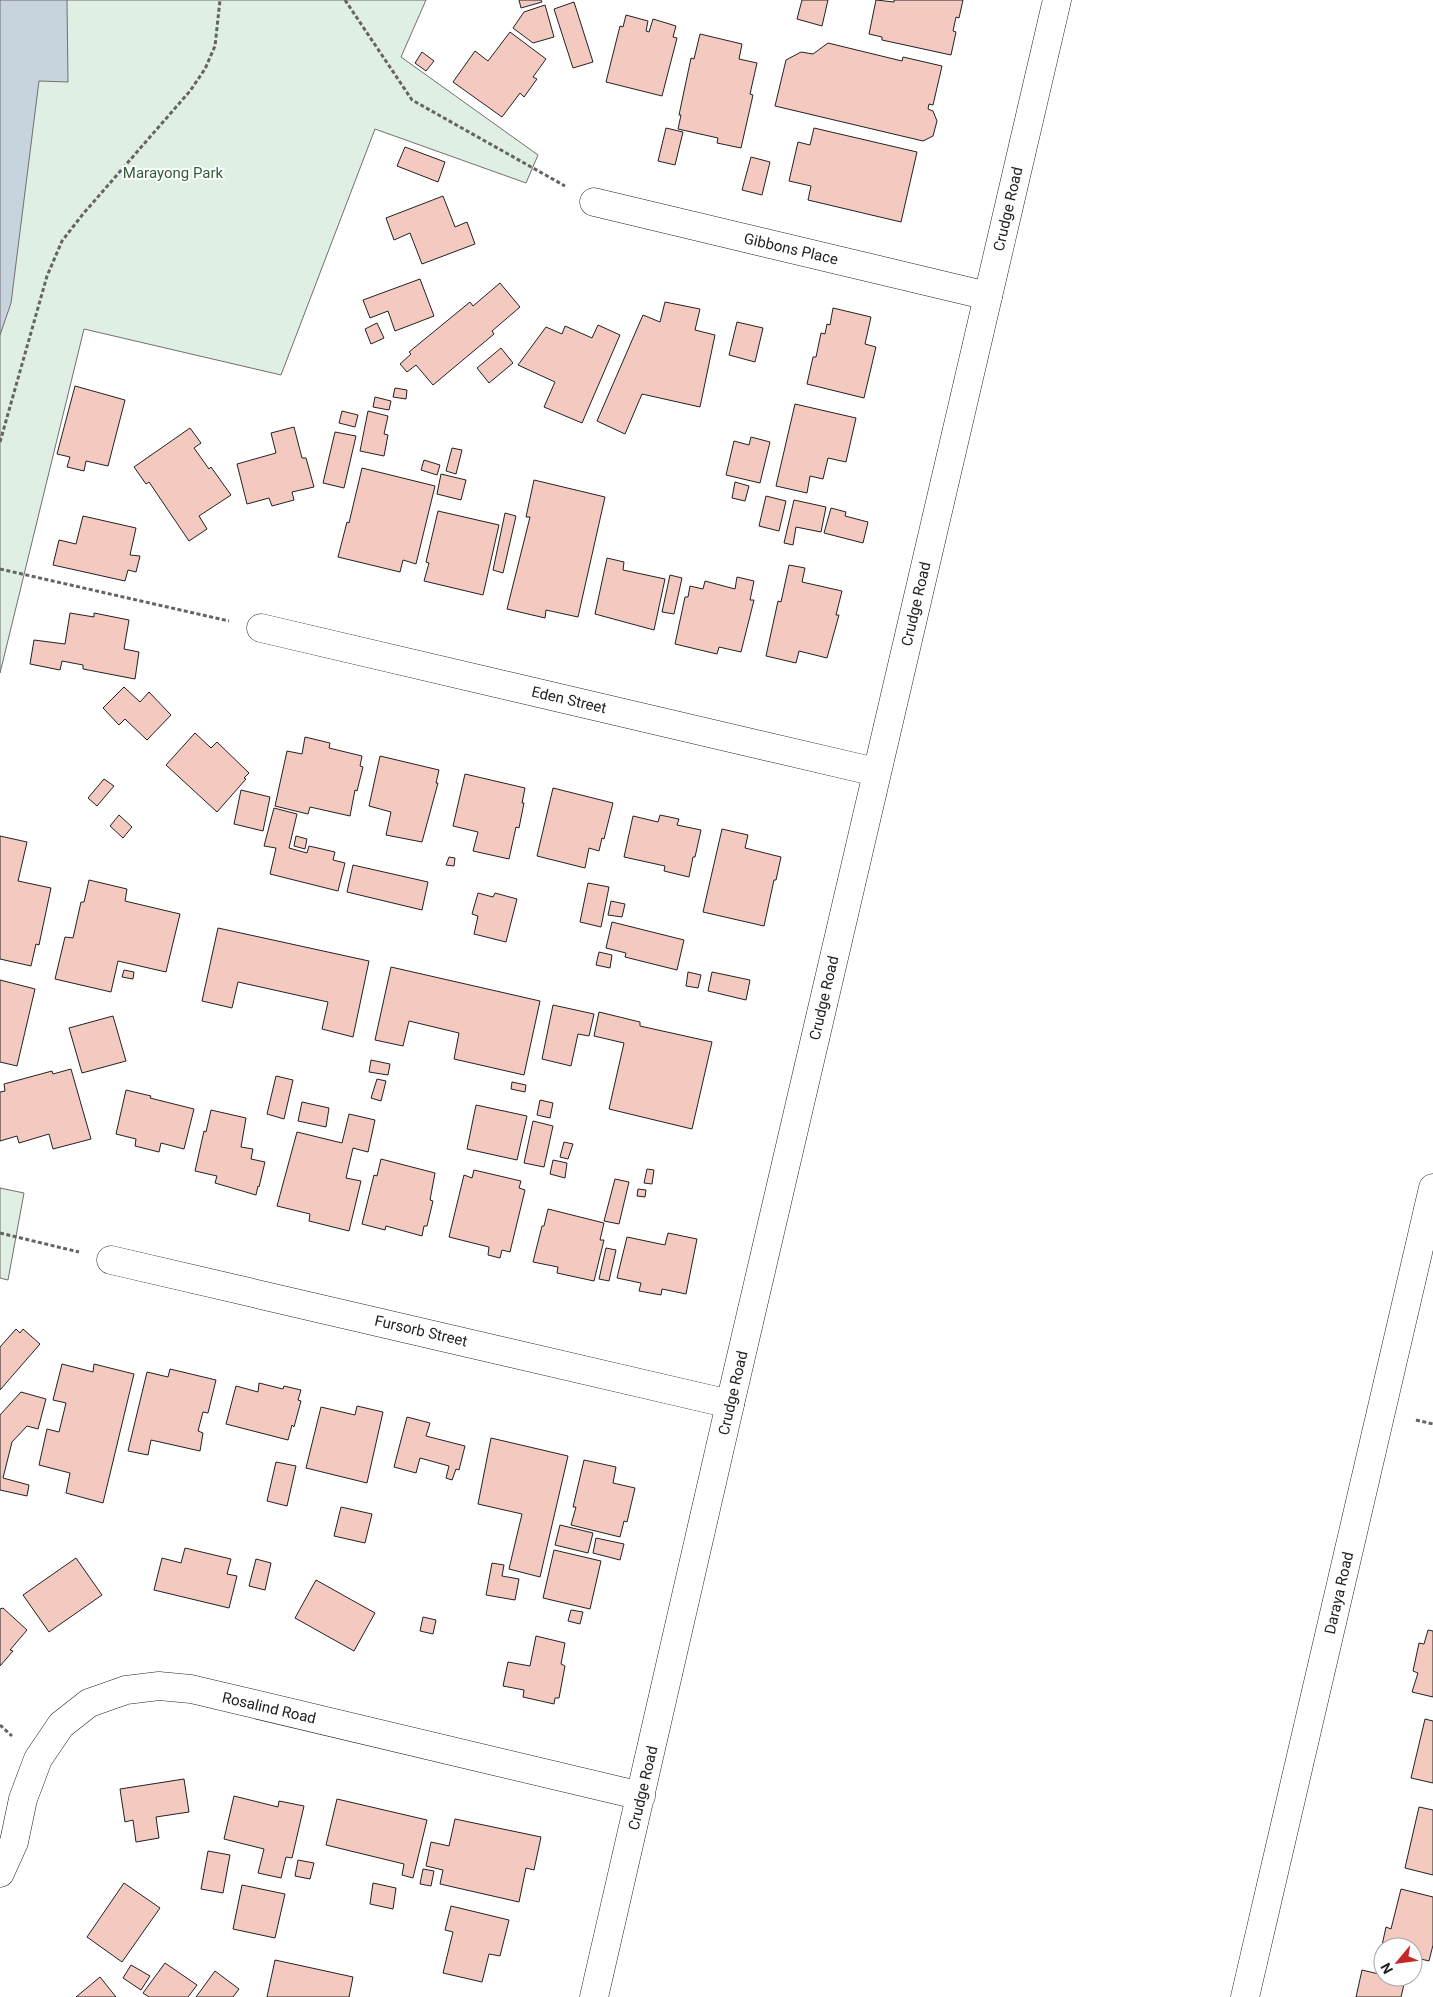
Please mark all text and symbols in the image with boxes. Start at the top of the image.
park label: Marayong Park [123,164,224,182]
street label: Crudge Road [990,165,1026,253]
street label: Gibbons Place [742,229,840,269]
street label: Crudge Road [898,560,934,648]
street label: Eden Street [530,683,608,717]
street label: Crudge Road [806,954,842,1042]
street label: Fursorb Street [373,1312,469,1350]
street label: Crudge Road [715,1349,751,1437]
street label: Daraya Road [1321,1550,1357,1636]
street label: Rosalind Road [220,1688,318,1728]
street label: Crudge Road [625,1744,661,1832]
north arrow [1373,1937,1423,1987]
text: N [1377,1960,1396,1977]

